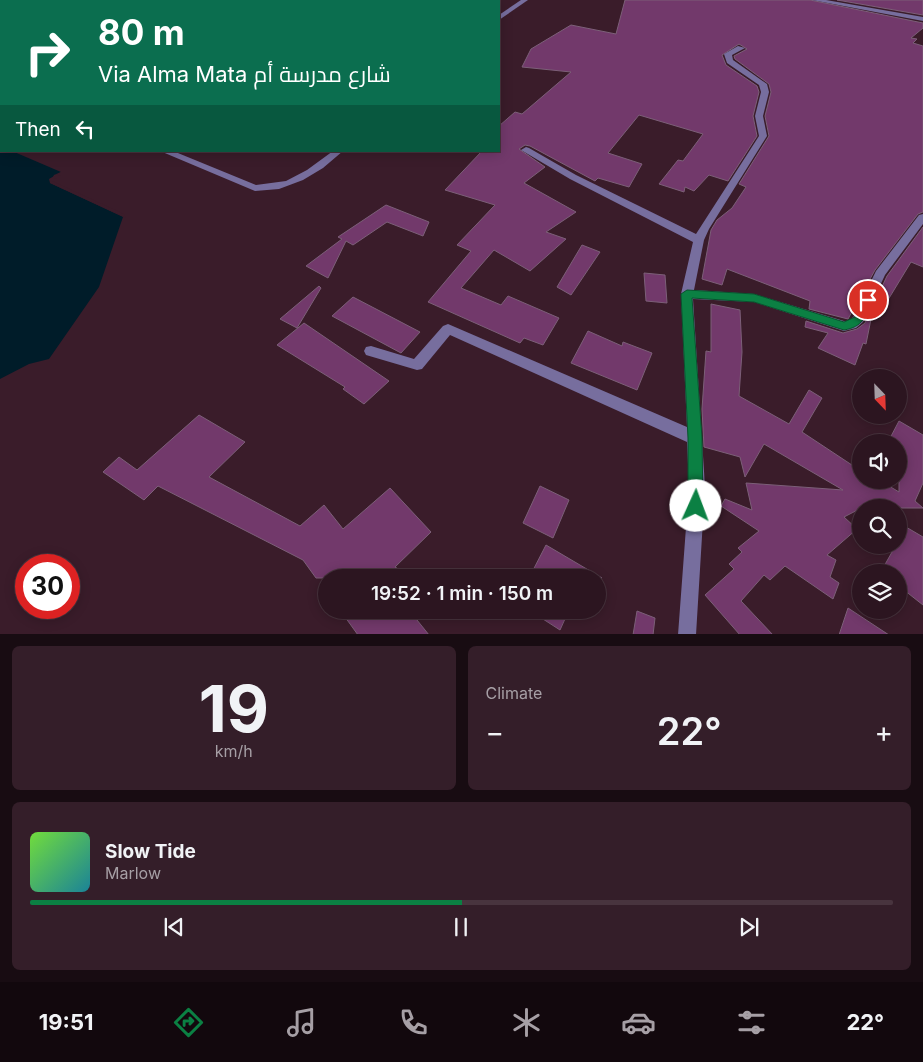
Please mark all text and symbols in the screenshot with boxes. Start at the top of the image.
text: 80 m [98,11,185,53]
icon: right [15,20,80,85]
text: Via Alma Mata شارع مدرسة أم [98,61,391,87]
icon: left [71,115,99,143]
text: Then [15,118,61,141]
pin [847,279,889,321]
icon: arrive [854,286,882,314]
north arrow [852,369,908,424]
map controls [852,369,907,619]
button: sound [852,434,907,489]
position arrow [669,479,721,531]
button: search [852,499,907,554]
speed limit sign: 30 [15,554,80,619]
button: layers [852,564,907,619]
text: 19:52 · 1 min · 150 m [371,582,553,605]
text: 19 [199,669,269,748]
text: Climate [486,683,542,703]
text: 22° [657,708,722,754]
text: − [486,715,504,749]
text: + [874,715,893,749]
text: km/h [215,741,253,761]
text: Slow Tide [105,840,196,863]
text: Marlow [105,863,161,883]
icon: previous [160,913,188,941]
icon: pause [447,913,475,941]
icon: next [735,913,763,941]
icon: directions [171,1005,206,1040]
icon: music [284,1005,319,1040]
icon: phone [396,1005,431,1040]
icon: climate [509,1005,544,1040]
icon: car [621,1005,656,1040]
icon: filters [734,1005,769,1040]
text: 19:51 [39,1009,93,1035]
text: 22° [846,1009,884,1035]

